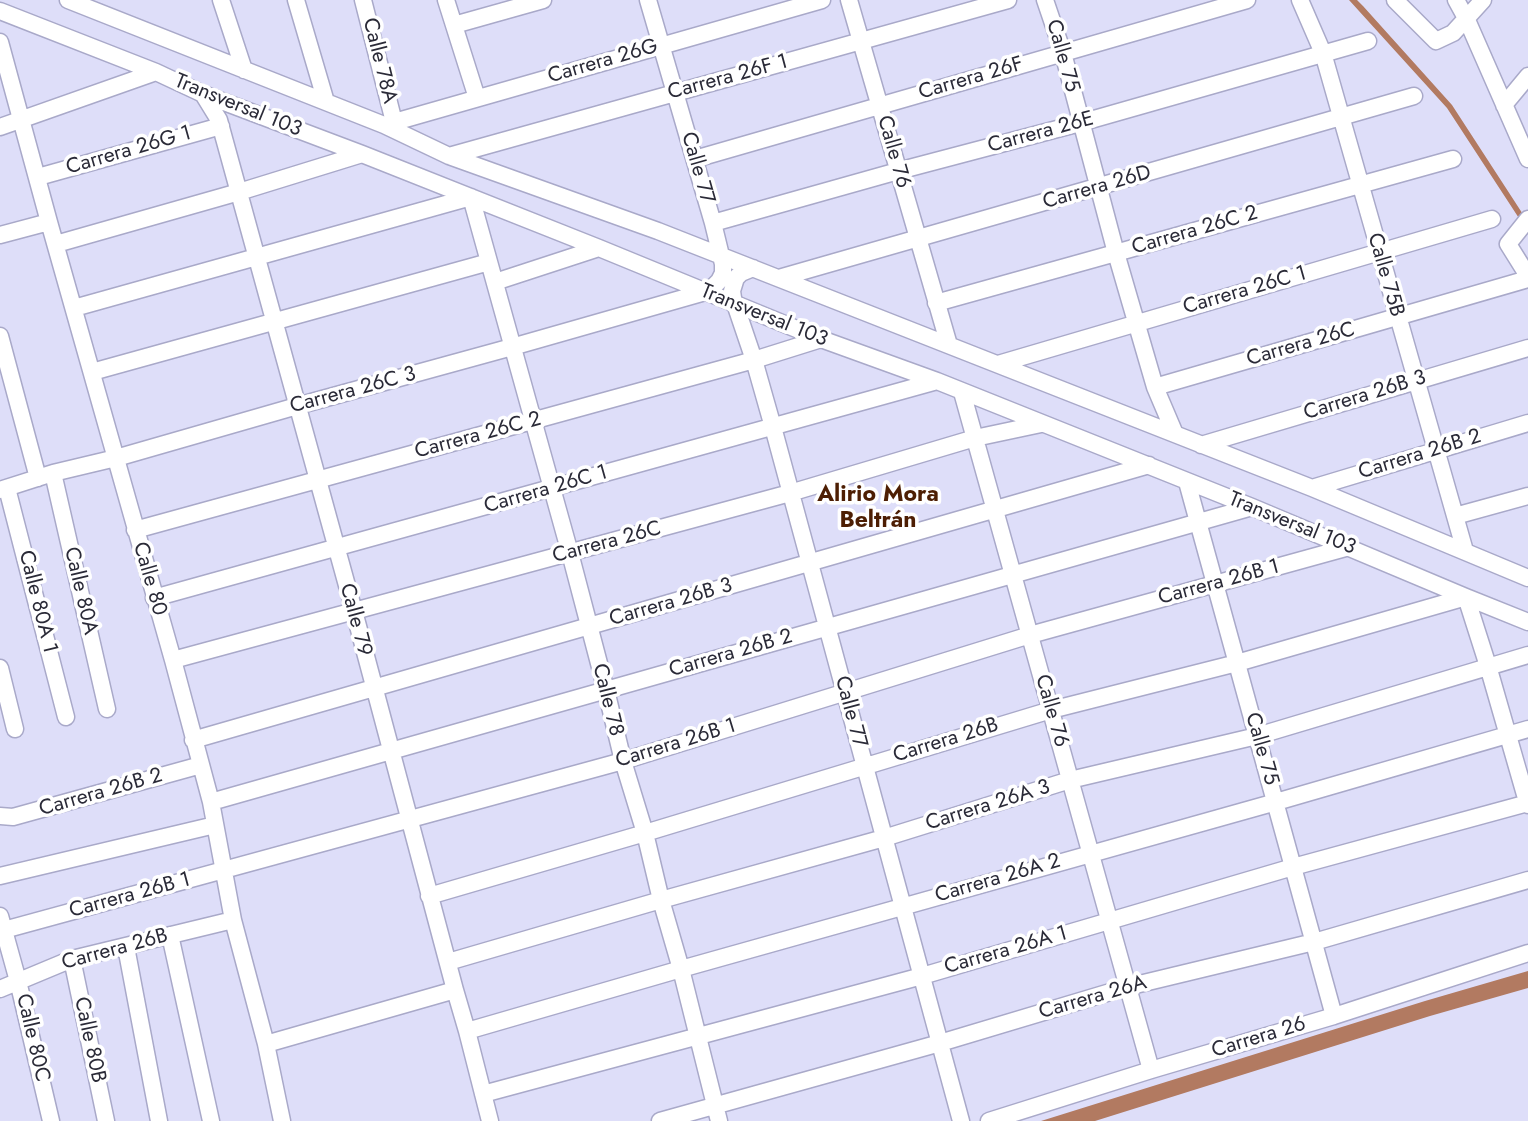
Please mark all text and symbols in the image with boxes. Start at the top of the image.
street label: Calle 78A [356,16,402,106]
street label: Calle 75 [1040,17,1084,95]
street label: Carrera 26G [545,34,661,90]
street label: Carrera 26F 1 [665,50,791,106]
street label: Carrera 26F [916,52,1026,106]
street label: Transversal 103 [171,69,305,143]
street label: Carrera 26E [985,107,1097,159]
street label: Calle 76 [871,113,915,191]
street label: Carrera 26G 1 [63,121,195,181]
street label: Calle 77 [675,129,719,207]
street label: Carrera 26D [1040,161,1154,215]
street label: Carrera 26C 2 [1129,201,1261,261]
street label: Calle 75B [1361,230,1409,320]
street label: Carrera 26C 1 [1180,261,1310,321]
street label: Transversal 103 [697,279,831,353]
street label: Carrera 26C [1244,318,1358,372]
street label: Carrera 26C 3 [287,362,419,420]
street label: Carrera 26B 3 [1301,365,1429,427]
street label: Carrera 26C 2 [412,407,544,465]
street label: Carrera 26B 2 [1356,424,1484,486]
street label: Carrera 26C 1 [481,460,611,520]
district label: Alirio Mora Beltrán [817,481,939,535]
street label: Transversal 103 [1225,487,1359,561]
street label: Carrera 26C [550,516,664,570]
street label: Calle 80 [127,539,171,619]
street label: Calle 80A [58,545,102,637]
street label: Calle 80A 1 [12,548,62,656]
street label: Carrera 26B 1 [1156,555,1282,611]
street label: Carrera 26B 3 [607,573,735,633]
street label: Calle 79 [333,581,377,659]
street label: Carrera 26B 2 [666,624,796,684]
street label: Calle 78 [586,661,628,739]
street label: Calle 76 [1029,672,1073,750]
street label: Calle 77 [828,673,872,751]
street label: Calle 75 [1239,710,1283,788]
street label: Carrera 26B [890,713,1002,769]
street label: Carrera 26B 1 [613,714,739,774]
street label: Carrera 26B 2 [36,763,166,823]
street label: Carrera 26A 3 [923,775,1053,837]
street label: Carrera 26A 2 [932,849,1064,909]
street label: Carrera 26B 1 [67,868,193,924]
street label: Carrera 26A 1 [942,921,1070,981]
street label: Carrera 26B [59,924,171,976]
street label: Carrera 26A [1036,971,1150,1025]
street label: Calle 80C [10,991,54,1085]
street label: Calle 80B [68,995,110,1085]
street label: Carrera 26 [1209,1012,1309,1064]

